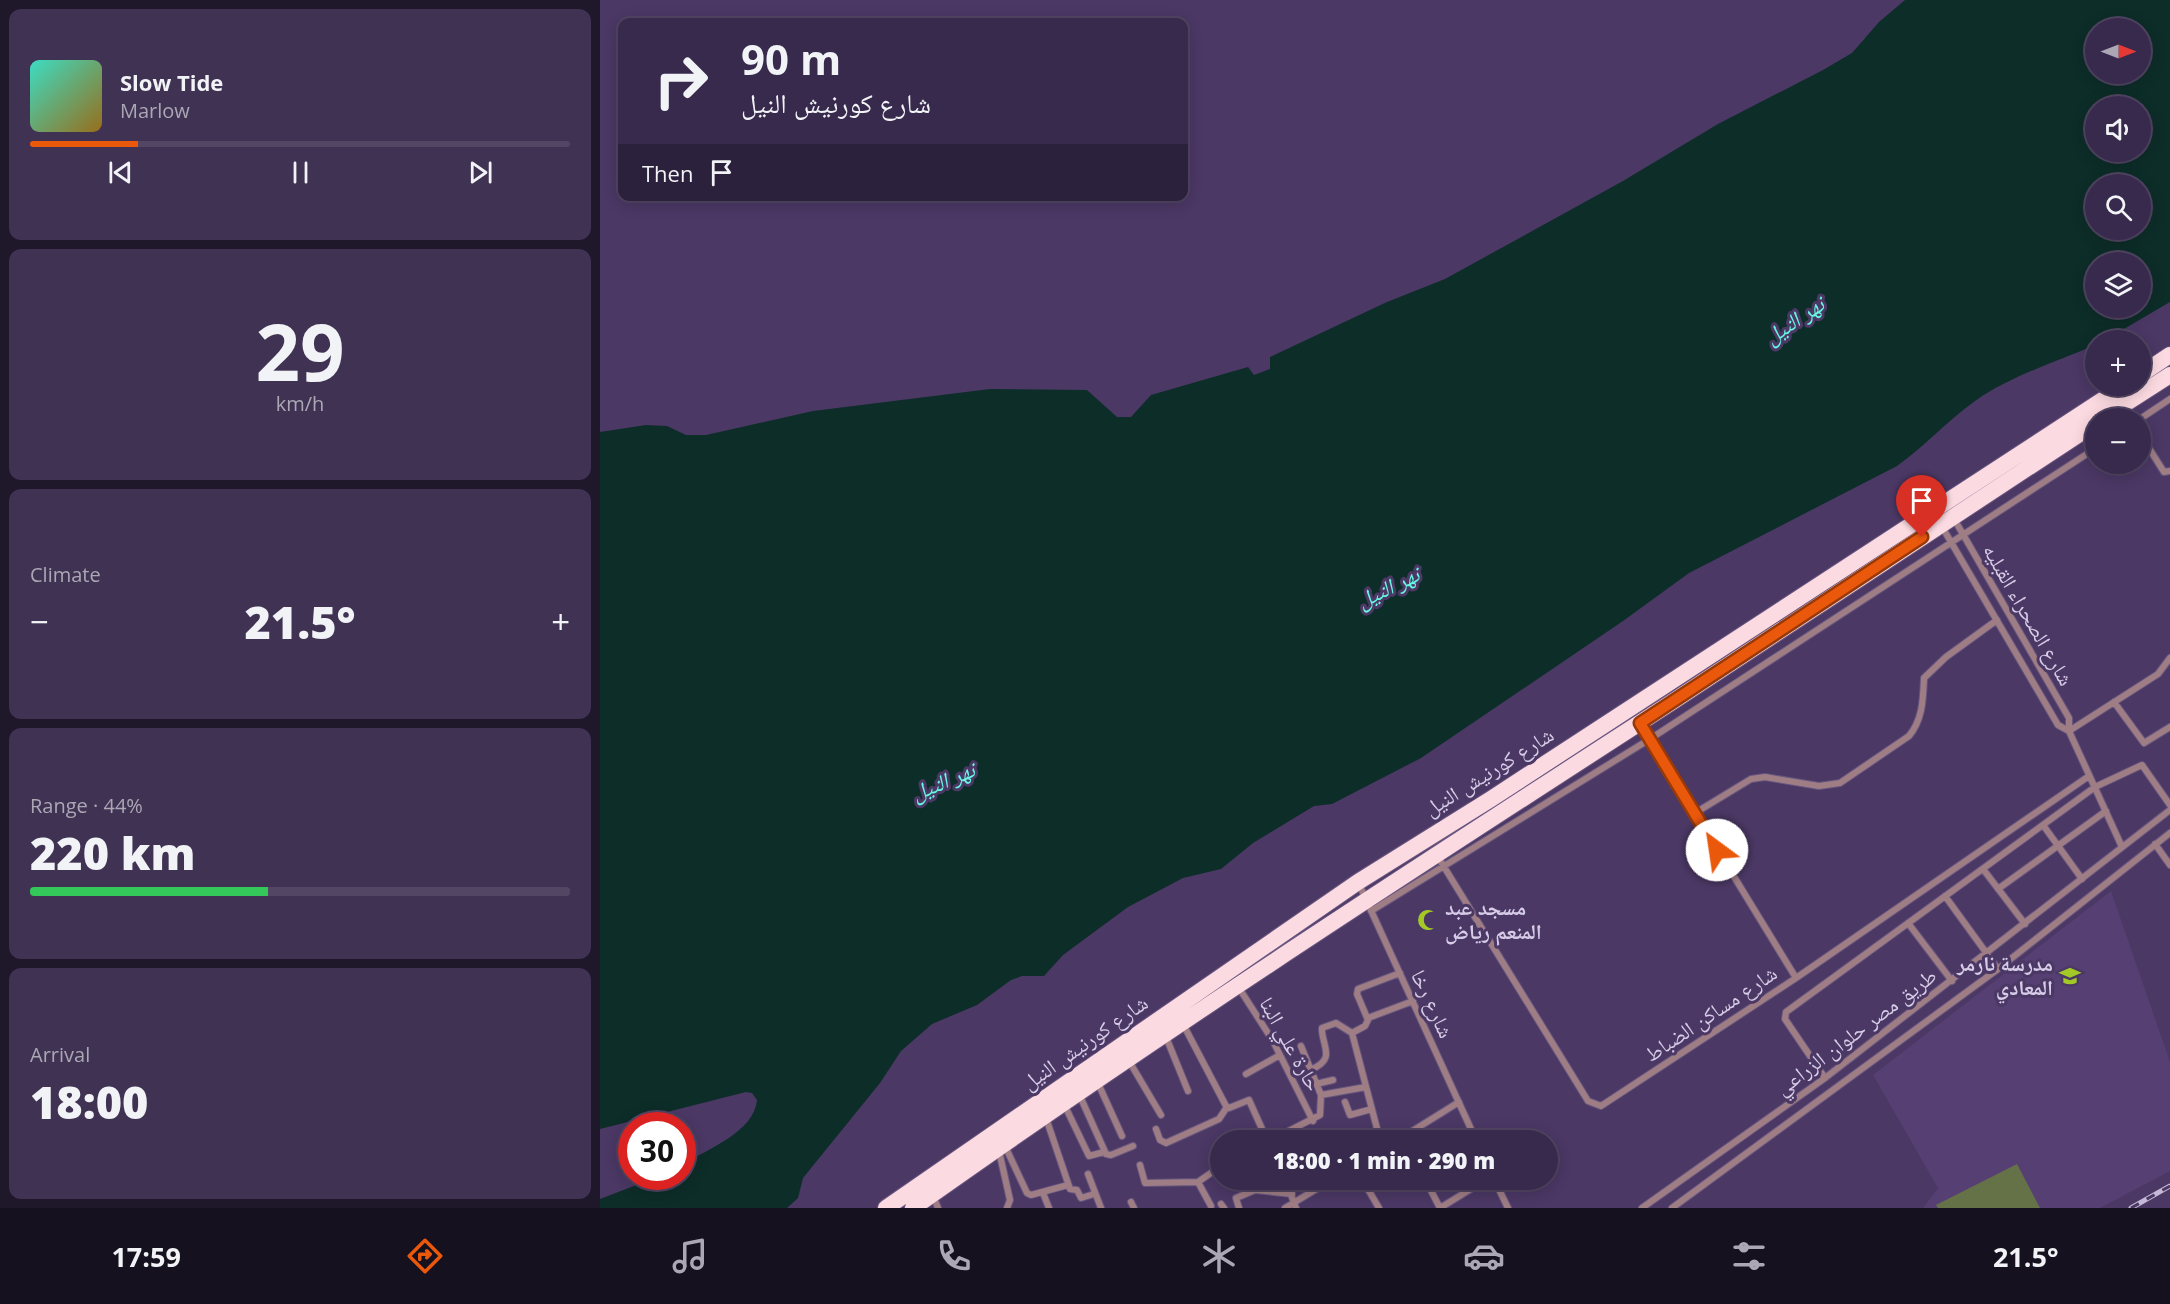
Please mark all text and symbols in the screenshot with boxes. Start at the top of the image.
north arrow [2085,18,2151,84]
map controls [2085,18,2151,474]
text: 90 m [741,30,841,87]
icon: right [642,42,720,120]
text: Slow Tide [120,67,223,97]
text: شارع كورنيش النيل [741,84,931,121]
button: sound [2085,96,2151,162]
text: Marlow [120,97,190,124]
icon: previous [104,156,137,189]
icon: pause [284,156,317,189]
icon: next [464,156,497,189]
icon: arrive [705,156,738,189]
text: Then [642,158,693,188]
button: search [2085,174,2151,240]
button: layers [2085,252,2151,318]
water label: نهر النيل [1758,286,1832,350]
text: 29 [255,298,345,404]
button: + [2085,330,2151,396]
text: km/h [276,390,324,417]
button: − [2085,408,2151,474]
pin [1896,475,1947,537]
icon: arrive [1905,484,1938,517]
street label: شارع الصحراء القبليه [1977,539,2081,690]
water label: نهر النيل [1351,557,1427,614]
text: Climate [30,561,101,588]
text: 21.5° [244,591,356,652]
text: − [30,599,49,644]
text: + [551,599,570,644]
street label: شارع كورنيش النيل [1418,720,1559,822]
water label: نهر النيل [906,752,982,807]
text: Range · 44% [30,792,143,819]
position arrow [1685,818,1749,882]
text: 220 km [30,822,195,883]
place label: مسجد عبد المنعم رياض [1445,893,1542,946]
mosque icon: مسجد عبد المنعم رياض [1416,908,1440,932]
place label: مدرسة نارمر المعادي [1956,949,2053,1004]
street label: شارع مساكن الضباط [1639,958,1782,1068]
street label: طريق مصر حلوان الزراعي [1769,961,1944,1104]
school or university icon: مدرسة نارمر المعادي [2058,964,2082,988]
street label: شارع رخا [1405,965,1461,1042]
street label: شارع كورنيش النيل [1016,988,1153,1096]
street label: حارة علي البنا [1251,991,1328,1097]
text: Arrival [30,1041,90,1068]
text: 18:00 [30,1071,148,1132]
speed limit sign: 30 [618,1112,696,1190]
text: 18:00 · 1 min · 290 m [1273,1145,1495,1175]
icon: directions [404,1235,446,1277]
icon: music [669,1235,711,1277]
icon: phone [933,1235,975,1277]
icon: climate [1198,1235,1240,1277]
icon: car [1463,1235,1505,1277]
icon: filters [1728,1235,1770,1277]
text: 17:59 [111,1238,181,1275]
text: 21.5° [1993,1238,2058,1275]

